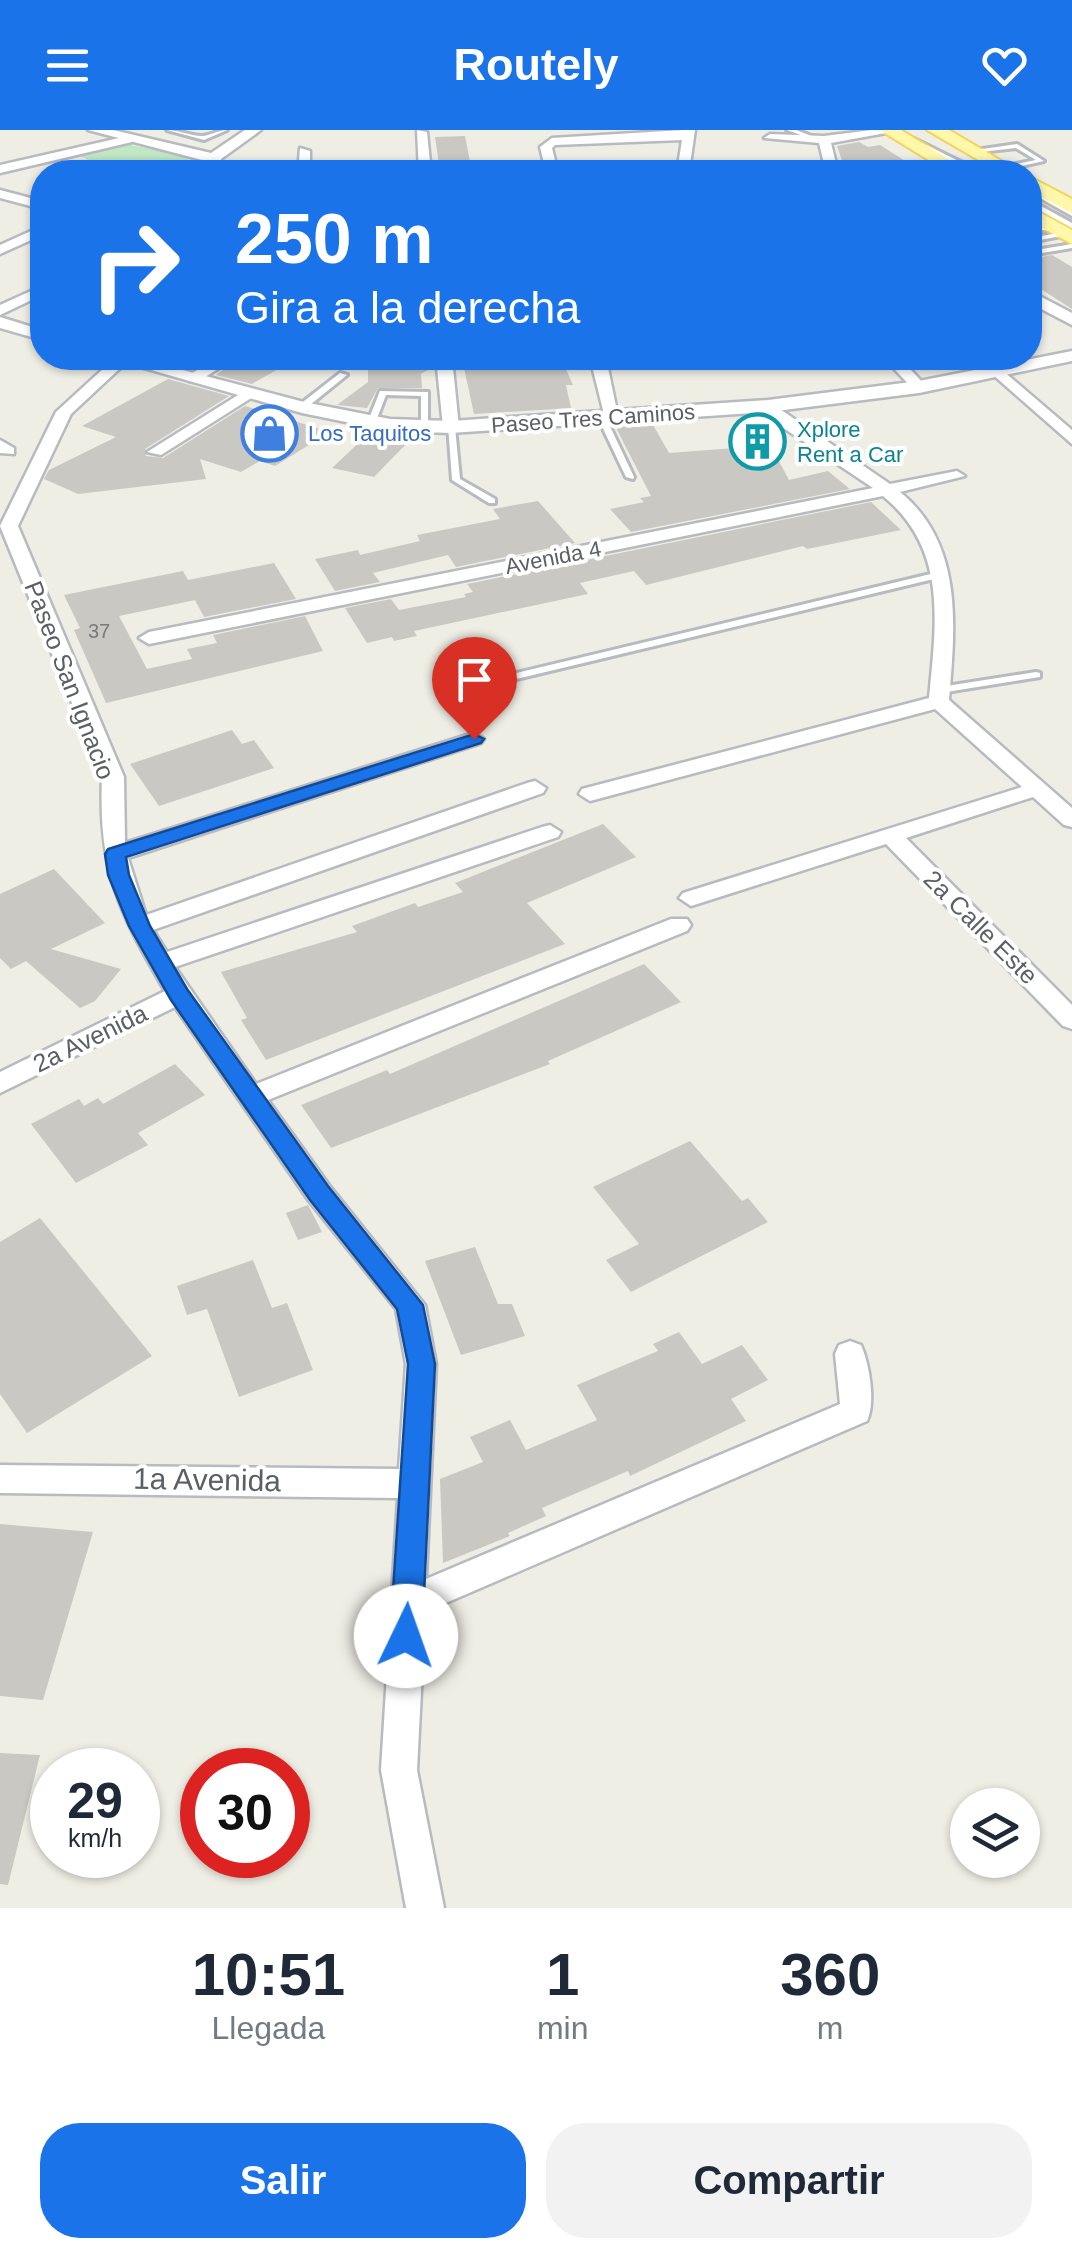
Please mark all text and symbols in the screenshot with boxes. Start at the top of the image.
icon: menu [40,38,95,93]
icon: heart [977,38,1032,93]
text: Routely [453,39,619,90]
icon: right [70,200,200,330]
text: 250 m [235,200,433,278]
text: Gira a la derecha [235,282,580,333]
street label: Paseo Tres Caminos [490,399,696,438]
shop icon: Los Taquitos [239,403,299,463]
building icon: Xplore Rent a Car [728,412,788,472]
place label: Xplore Rent a Car [797,417,903,467]
place label: Los Taquitos [308,421,431,446]
street label: Avenida 4 [503,536,603,579]
street label: Paseo San Ignacio [19,577,121,783]
house number: 37 [88,620,110,642]
pin [432,637,517,740]
icon: arrive [447,652,502,707]
street label: 2a Calle Este [919,865,1043,989]
street label: 2a Avenida [28,998,152,1078]
street label: 1a Avenida [133,1462,282,1497]
position arrow [354,1584,458,1688]
speed limit sign: 30 [180,1748,310,1878]
text: 29 [67,1773,123,1829]
map controls [950,1788,1040,1878]
button: layers [950,1788,1040,1878]
text: km/h [68,1824,122,1852]
text: 10:51 [192,1941,345,2008]
text: 1 [546,1941,579,2008]
text: 360 [780,1941,880,2008]
text: Llegada [211,2010,325,2046]
text: min [537,2010,588,2046]
text: m [817,2010,844,2046]
button: Salir [40,2123,526,2238]
button: Compartir [546,2123,1032,2238]

